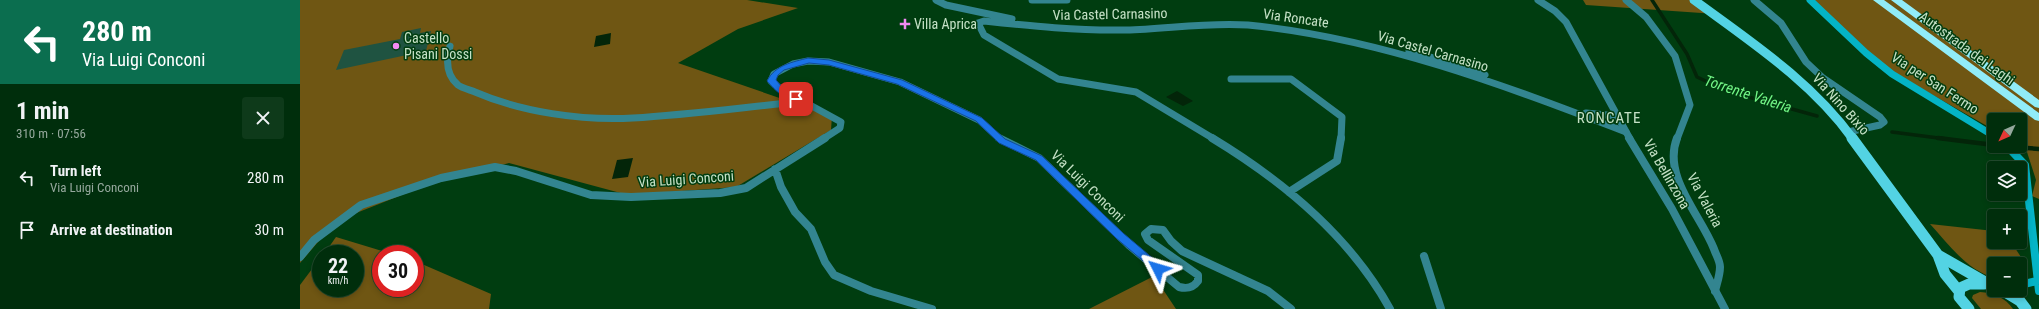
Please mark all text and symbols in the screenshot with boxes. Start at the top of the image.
street label: Via Castel Carnasino [1052,5,1168,23]
street label: Via Roncate [1262,5,1330,31]
street label: Autostrada dei Laghi [1916,8,2018,88]
text: 280 m [82,15,152,48]
icon: left [16,16,68,68]
place label: Villa Aprica [914,16,977,32]
marker: Villa Aprica [899,18,911,30]
street label: Via Castel Carnasino [1376,27,1490,75]
place label: Castello Pisani Dossi [404,30,472,62]
marker: Castello Pisani Dossi [391,41,401,51]
text: Via Luigi Conconi [82,49,205,70]
street label: Via per San Fermo [1888,49,1982,117]
street label: Via Nino Bixio [1809,70,1873,138]
water label: Torrente Valeria [1702,71,1794,117]
pin [779,82,813,116]
icon: arrive [785,88,807,110]
text: 1 min [16,97,69,125]
button: close [242,97,284,139]
district label: RONCATE [1577,109,1641,127]
north arrow [1987,113,2027,153]
map controls [1987,113,2027,297]
text: 310 m · 07:56 [16,126,86,141]
street label: Via Bellinzona [1641,136,1693,212]
street label: Via Luigi Conconi [1048,147,1128,225]
button: layers [1987,161,2027,201]
text: Turn left [50,162,101,180]
icon: left [16,167,38,189]
street label: Via Luigi Conconi [638,168,734,190]
text: 280 m [247,169,284,187]
street label: Via Valeria [1684,170,1726,230]
text: Via Luigi Conconi [50,180,139,195]
button: + [1987,209,2027,249]
icon: arrive [16,219,38,241]
text: Arrive at destination [50,221,173,239]
text: 30 m [254,221,284,239]
speed limit sign: 30 [372,245,424,297]
position arrow [1137,248,1179,290]
text: 22 [328,254,348,278]
button: − [1987,257,2027,297]
text: km/h [328,275,348,286]

